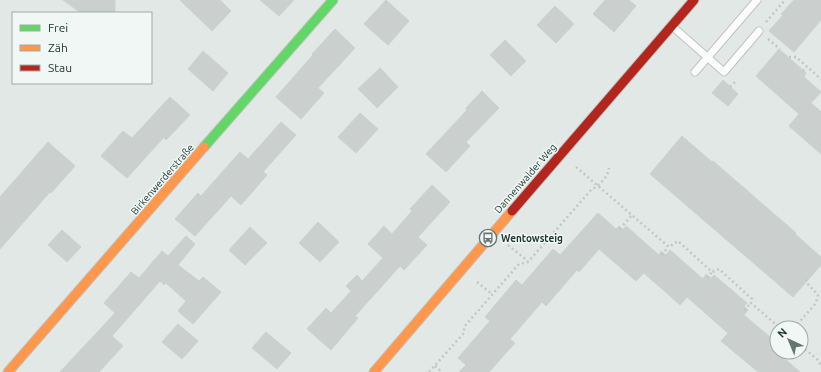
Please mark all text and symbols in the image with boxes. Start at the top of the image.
legend [12,12,152,84]
text: Frei [48,21,68,34]
text: Zäh [48,41,68,54]
text: Stau [48,61,72,74]
street label: Dannenwalder Weg [492,141,558,215]
street label: Birkenwerderstraße [129,142,196,217]
bus stop icon: Wentowsteig [478,228,498,248]
place label: Wentowsteig [501,233,563,244]
north arrow [769,320,809,360]
text: N [775,326,789,340]

